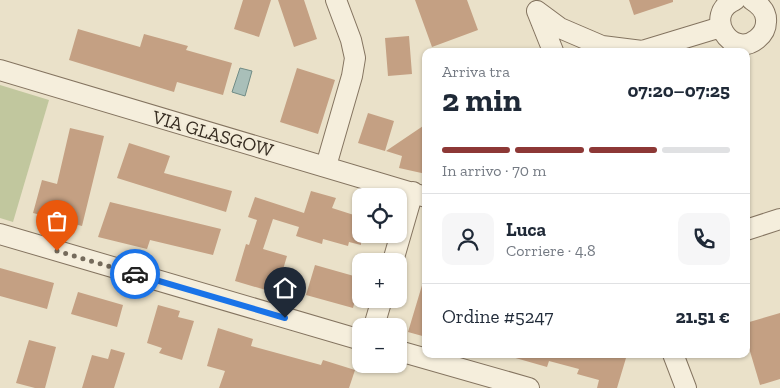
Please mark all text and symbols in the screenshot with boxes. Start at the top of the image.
text: Arriva tra [442,62,510,81]
text: 07:20–07:25 [627,79,730,102]
text: 2 min [442,81,522,119]
street label: VIA GLASGOW [149,105,276,162]
text: In arrivo · 70 m [442,161,546,180]
map controls [352,188,407,373]
button: locate [352,188,407,243]
pin [36,200,78,251]
icon: bag [43,207,71,235]
button: person [442,213,494,265]
button: phone [678,213,730,265]
text: Luca [506,218,546,241]
text: Corriere · 4.8 [506,241,596,260]
courier [110,249,160,299]
button: + [352,253,407,308]
icon: car [121,260,149,288]
pin [264,267,306,318]
icon: home [271,274,299,302]
text: Ordine #5247 [442,305,553,328]
text: 21.51 € [675,305,730,328]
button: − [352,318,407,373]

